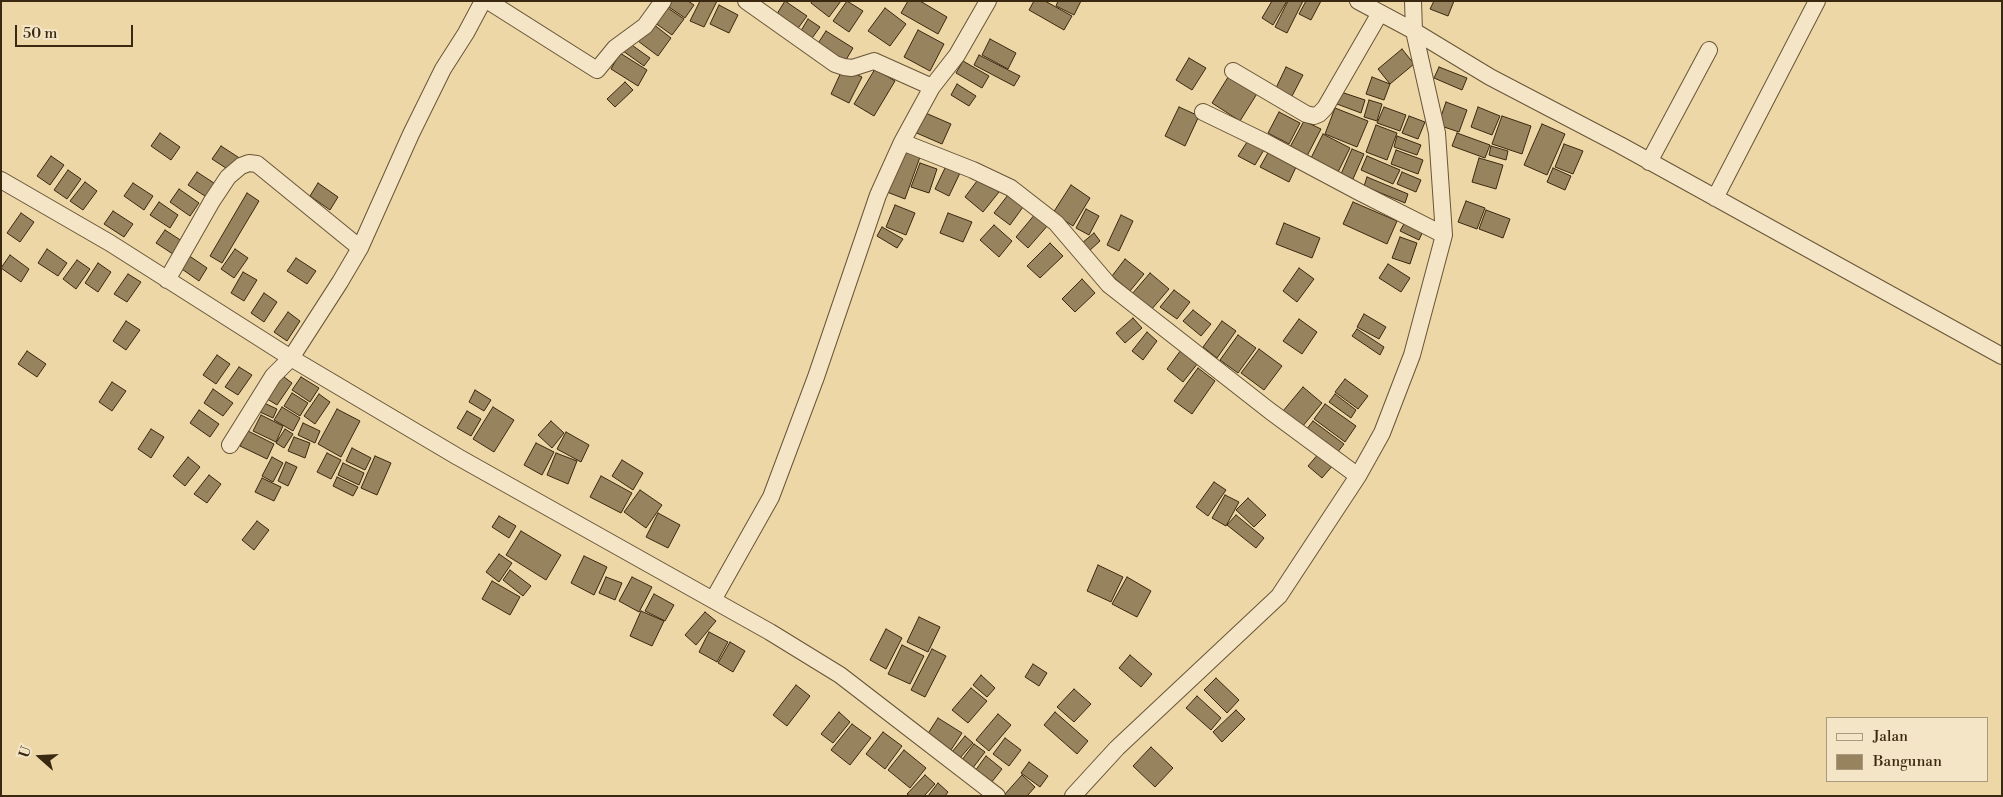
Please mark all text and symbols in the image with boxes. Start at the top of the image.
scale bar [18,15,135,47]
text: 50 m [23,24,57,43]
legend [1826,717,1988,782]
text: Jalan [1873,727,1908,746]
north arrow [15,732,65,782]
text: U [16,744,36,760]
text: Bangunan [1873,752,1942,771]

